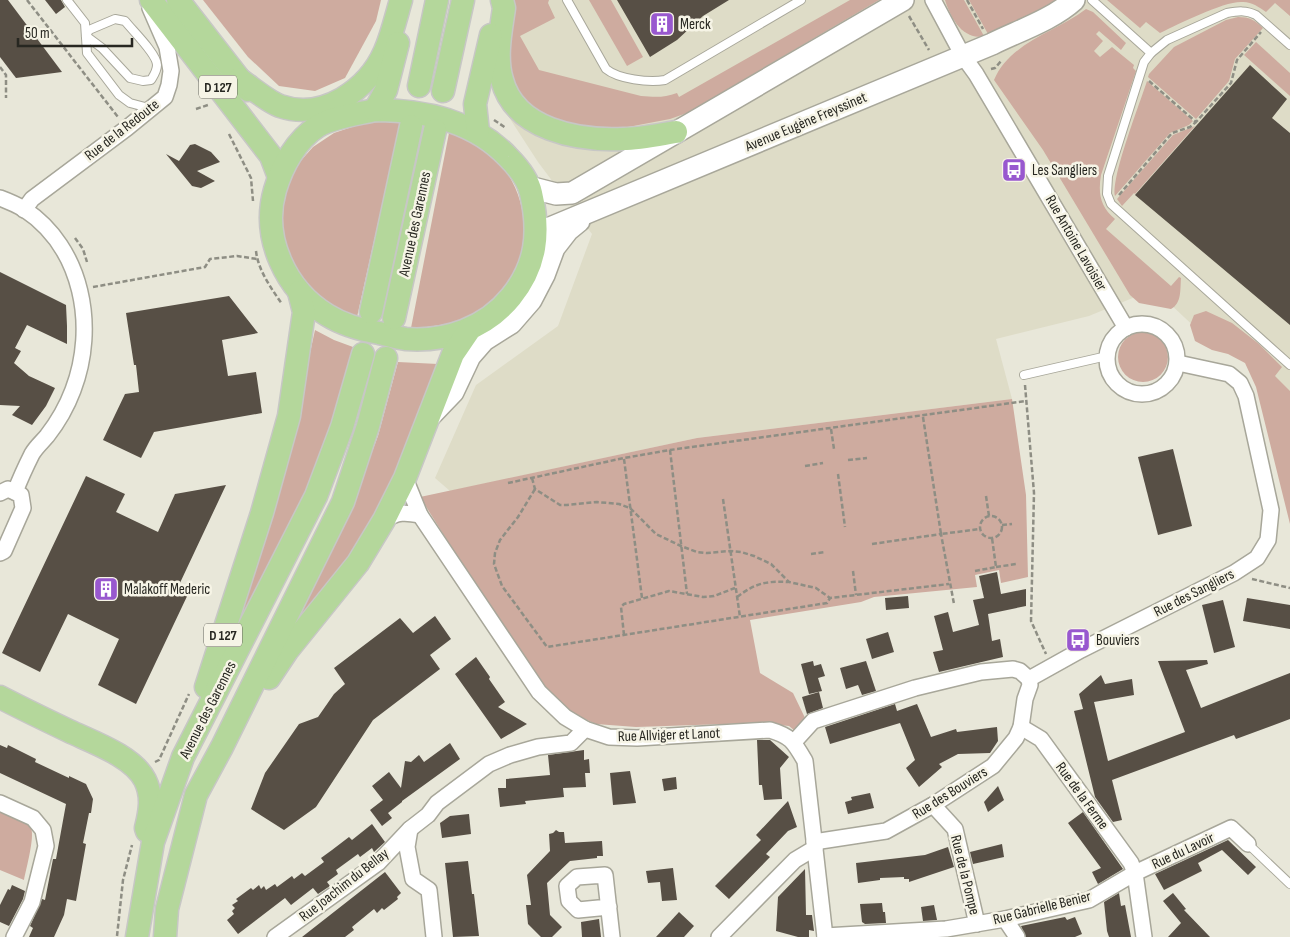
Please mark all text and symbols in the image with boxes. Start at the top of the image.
building icon: Merck [649,11,675,37]
scale bar [18,15,131,47]
place label: Merck [680,15,711,34]
text: 50 m [25,24,50,43]
road number: D 127 [199,75,237,98]
street label: Avenue Eugène Freyssinet [741,88,870,157]
street label: Rue de la Redoute [81,95,163,165]
bus stop icon: Les Sangliers [1001,157,1027,183]
place label: Les Sangliers [1032,161,1097,180]
street label: Avenue des Garennes [394,170,435,279]
street label: Rue Antoine Lavoisier [1041,192,1111,295]
street label: Rue des Sangliers [1151,565,1237,621]
building icon: Malakoff Mederic [93,576,119,602]
place label: Malakoff Mederic [124,580,210,599]
road number: D 127 [204,624,242,646]
bus stop icon: Bouviers [1065,627,1091,653]
place label: Bouviers [1096,631,1139,650]
street label: Avenue des Garennes [175,658,241,763]
street label: Rue Allviger et Lanot [617,724,721,746]
street label: Rue de la Ferme [1051,759,1113,833]
street label: Rue des Bouviers [909,762,991,824]
street label: Rue du Lavoir [1149,828,1218,874]
street label: Rue de la Pompe [946,833,984,917]
street label: Rue Joachim du Bellay [295,844,393,926]
street label: Rue Gabrielle Benier [991,886,1094,929]

